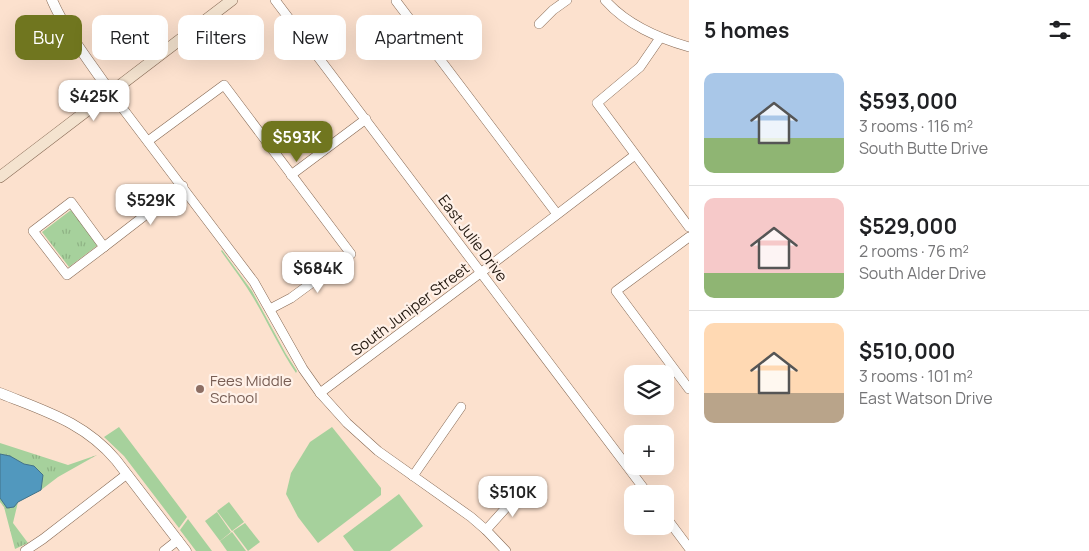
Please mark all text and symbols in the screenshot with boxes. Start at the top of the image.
chip: Buy [15,15,82,60]
chip: Rent [92,15,168,60]
chip: Filters [178,15,264,60]
chip: New [274,15,346,60]
chip: Apartment [356,15,482,60]
text: 5 homes [704,16,789,44]
icon: filters [1046,16,1074,44]
pin: $425K [59,80,129,122]
text: $425K [69,85,119,107]
text: $593,000 [859,87,958,115]
icon: home [744,93,804,153]
text: 3 rooms · 116 m² [859,115,973,137]
pin: $593K [262,120,332,163]
text: $593K [272,126,322,148]
text: South Butte Drive [859,137,988,159]
pin: $529K [116,184,186,226]
text: $529K [127,189,175,211]
street label: East Julie Drive [433,190,513,286]
text: $529,000 [859,212,957,240]
icon: home [744,218,804,278]
text: 2 rooms · 76 m² [859,240,969,262]
pin: $684K [283,252,353,294]
text: $684K [293,257,343,279]
street label: South Juniper Street [346,257,474,361]
text: South Alder Drive [859,262,986,284]
text: $510,000 [859,337,955,365]
icon: home [744,343,804,403]
map controls [624,365,674,535]
button: layers [624,365,674,415]
text: 3 rooms · 101 m² [859,365,973,387]
place label: Fees Middle School [210,370,292,408]
marker: Fees Middle School [194,383,206,395]
text: East Watson Drive [859,387,993,409]
button: + [624,425,674,475]
pin: $510K [478,476,548,518]
text: $510K [489,481,537,503]
button: − [624,485,674,535]

